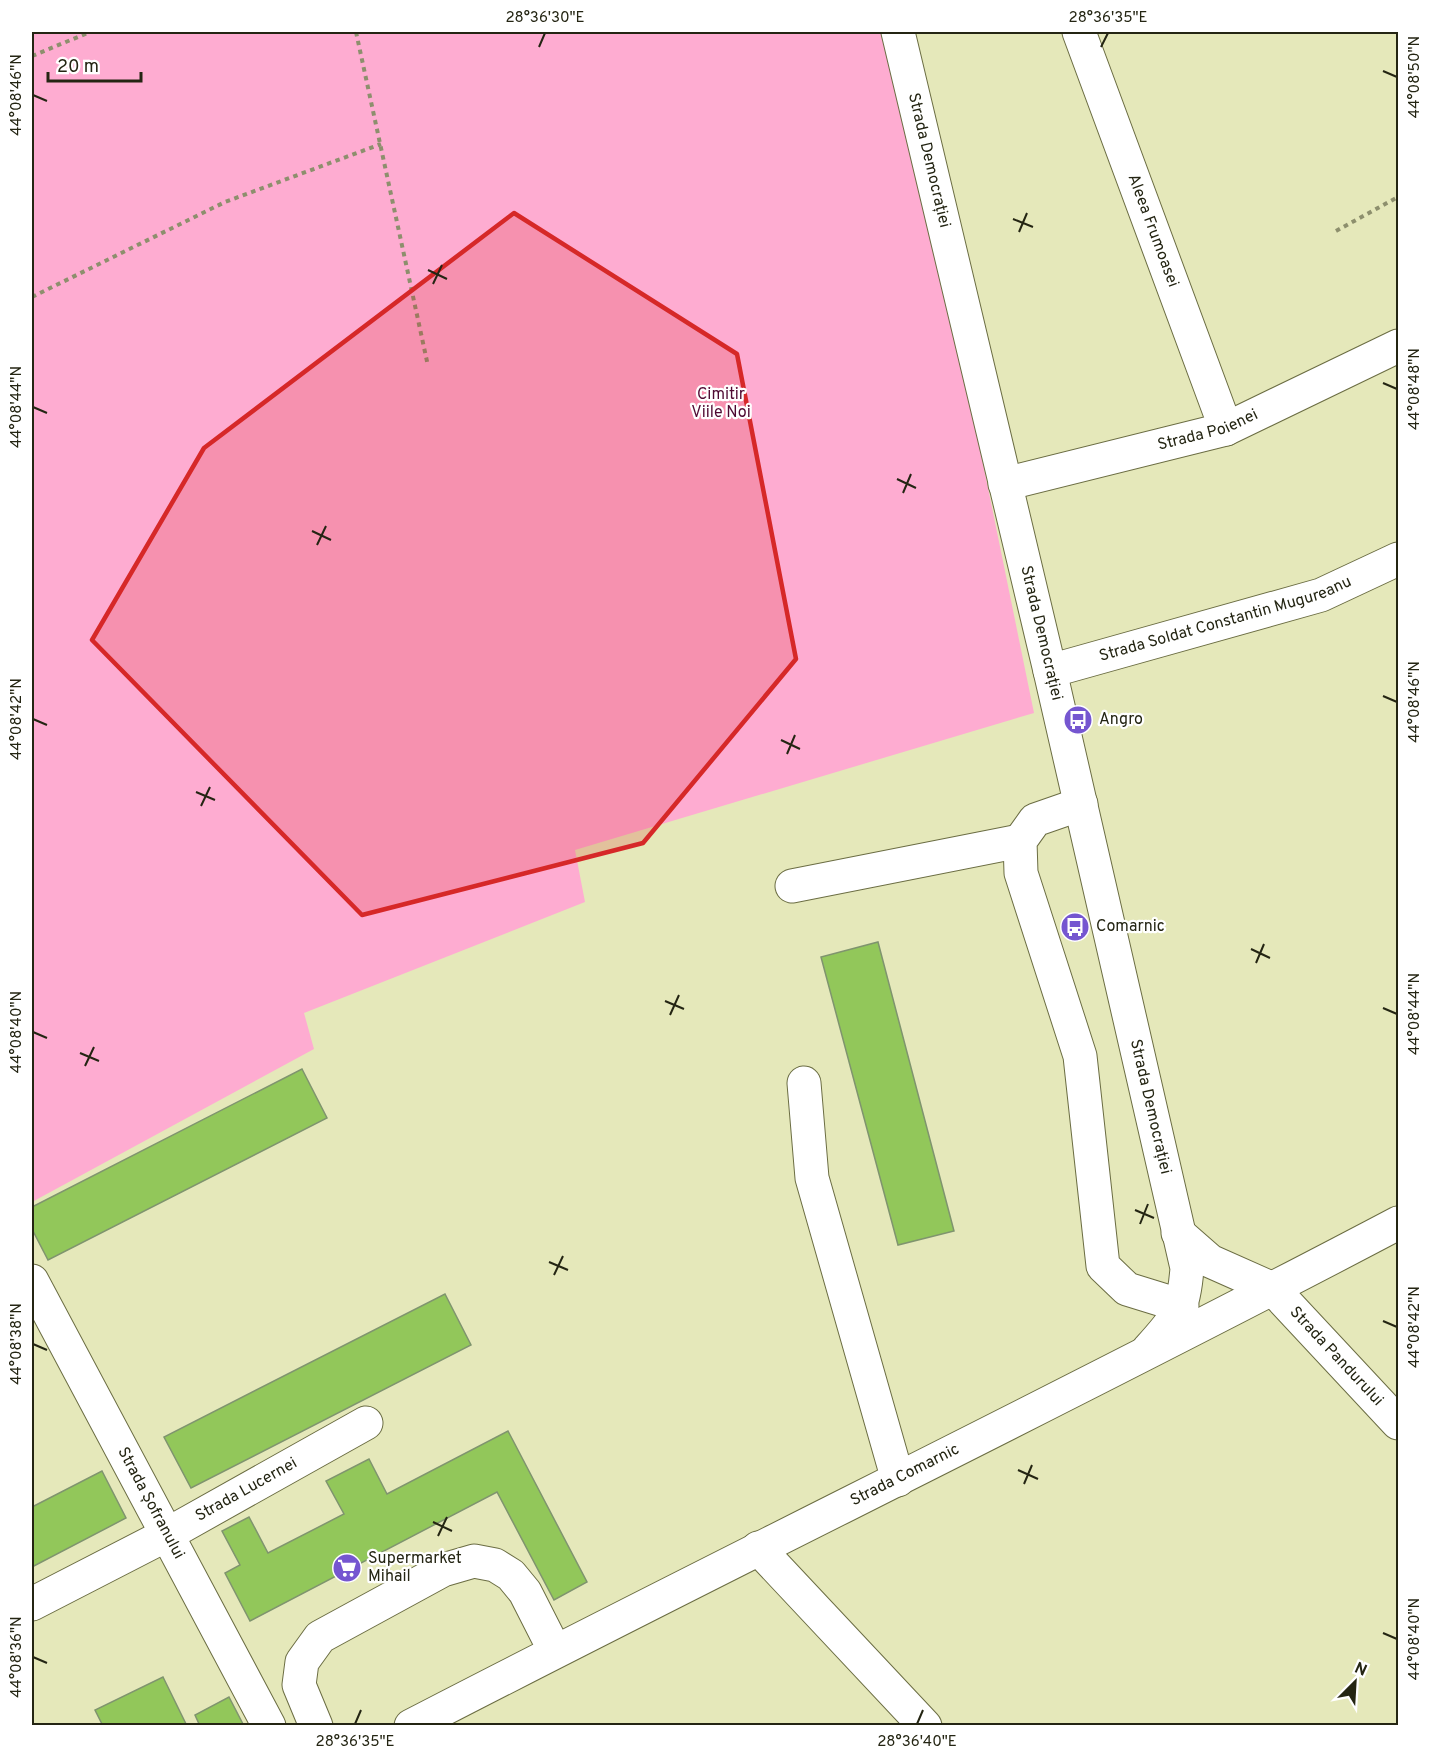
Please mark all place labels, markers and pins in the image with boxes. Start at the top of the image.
bus stop icon: Angro [1062,704,1094,736]
place label: Angro [1099,710,1143,730]
bus stop icon: Comarnic [1059,911,1091,943]
place label: Comarnic [1096,917,1165,937]
place label: Supermarket Mihail [368,1549,462,1587]
supermarket icon: Supermarket Mihail [331,1552,363,1584]

